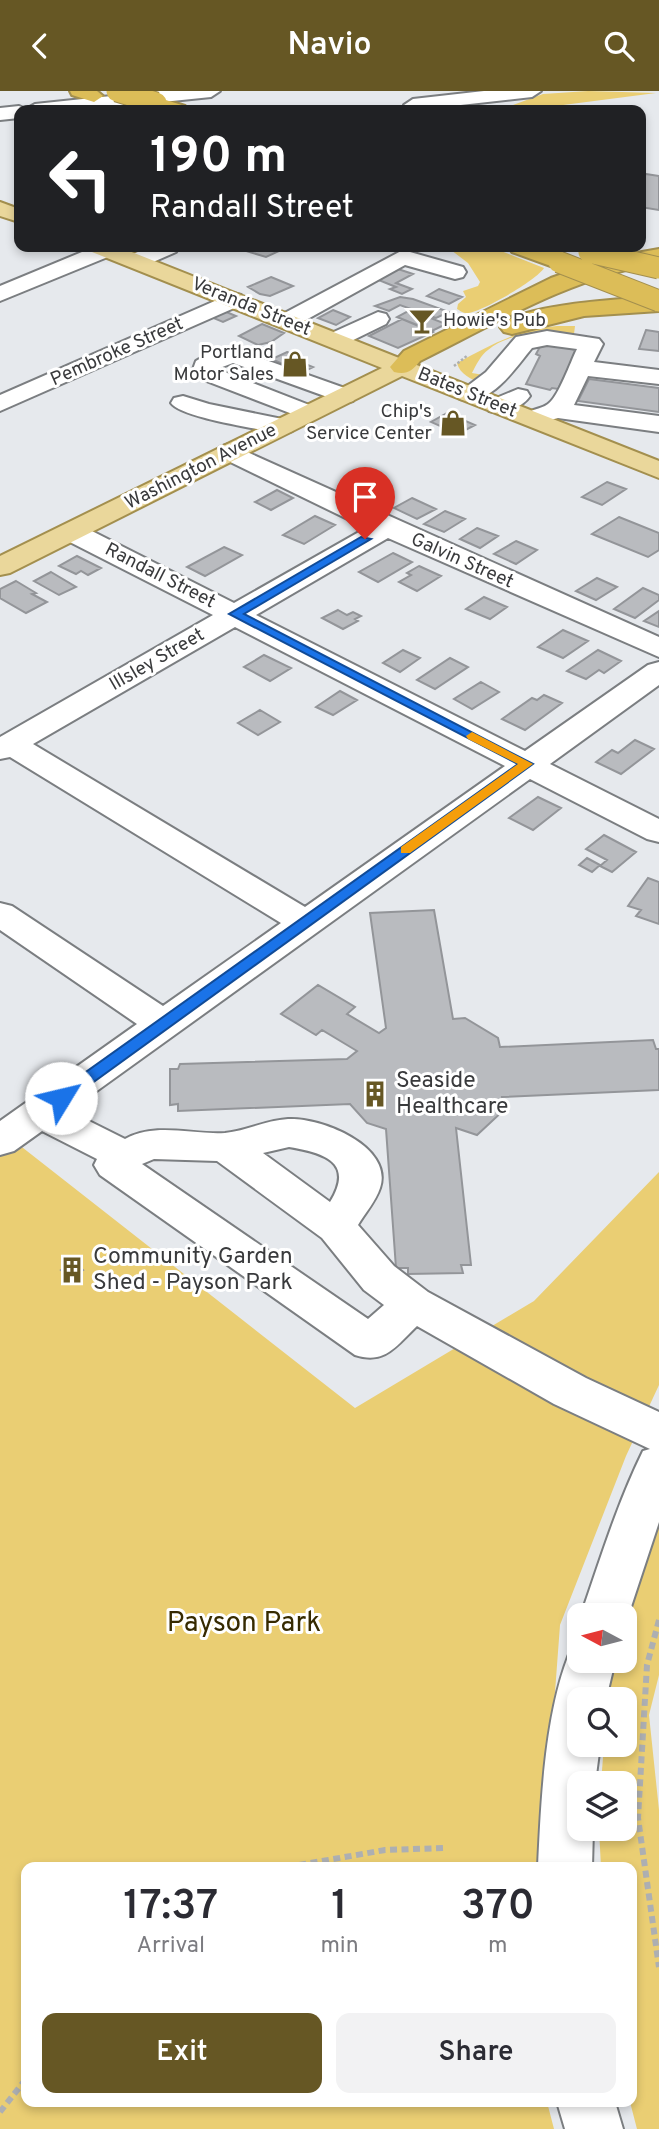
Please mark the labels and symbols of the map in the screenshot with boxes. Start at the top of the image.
street label: Veranda Street [188,272,314,342]
bar icon: Howie's Pub [407,306,437,336]
place label: Howie's Pub [443,309,546,333]
street label: Pembroke Street [47,312,187,392]
place label: Portland Motor Sales [174,341,274,387]
shop icon: Portland Motor Sales [280,349,310,379]
street label: Bates Street [414,362,520,424]
place label: Chip's Service Center [306,400,433,446]
shop icon: Chip's Service Center [438,408,468,438]
street label: Washington Avenue [121,418,281,516]
pin [335,467,395,539]
street label: Galvin Street [407,528,517,594]
street label: Randall Street [101,538,219,614]
street label: Illsley Street [105,623,209,697]
position arrow [24,1061,98,1135]
place label: Seaside Healthcare [396,1067,508,1122]
building icon: Seaside Healthcare [360,1079,390,1109]
place label: Community Garden Shed - Payson Park [93,1243,293,1298]
building icon: Community Garden Shed - Payson Park [57,1255,87,1285]
north arrow [567,1603,637,1673]
park label: Payson Park [167,1606,321,1642]

